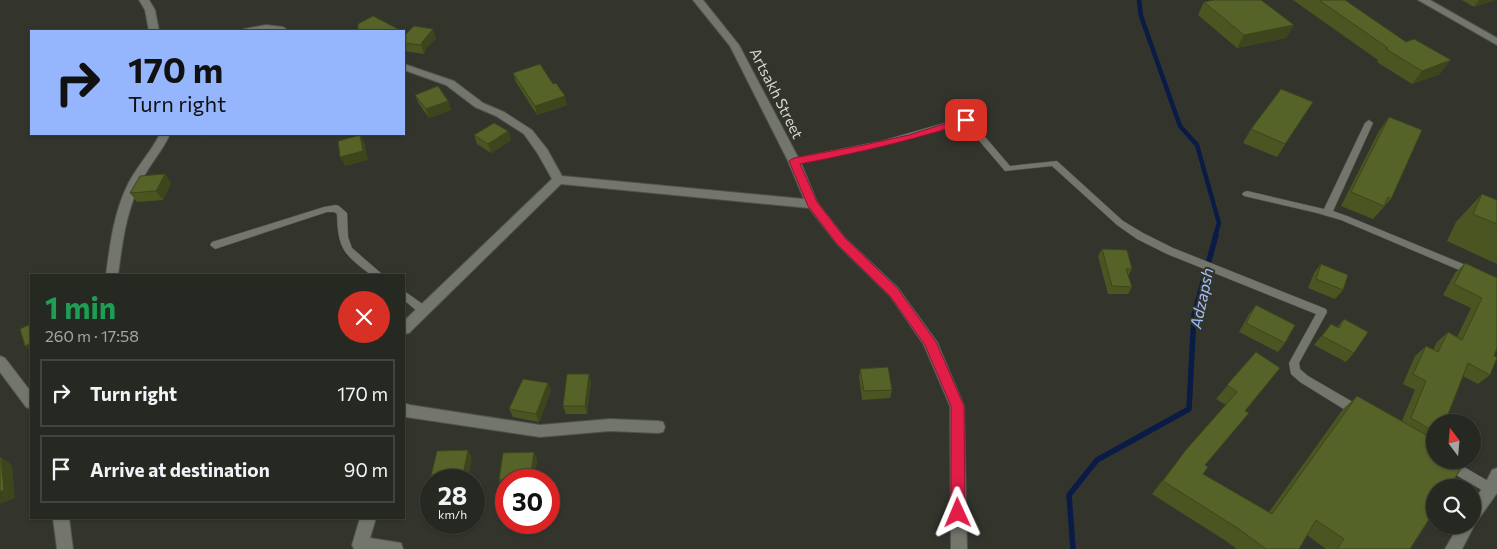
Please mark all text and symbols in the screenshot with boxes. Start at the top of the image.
street label: Artsakh Street [746,45,808,141]
text: 170 m [128,47,223,90]
icon: right [45,50,110,115]
text: Turn right [128,90,226,117]
pin [945,99,987,141]
icon: arrive [952,106,980,134]
water label: Adzapsh [1185,266,1217,331]
text: 1 min [45,288,116,325]
button: close [338,291,390,343]
text: 260 m · 17:58 [45,326,139,345]
icon: right [47,379,75,407]
text: Turn right [90,382,177,405]
text: 170 m [337,382,388,405]
north arrow [1426,414,1481,469]
map controls [1426,414,1481,534]
icon: arrive [47,455,75,483]
text: Arrive at destination [90,458,270,481]
text: 90 m [344,458,388,481]
speed limit sign: 30 [495,469,560,534]
button: search [1426,479,1481,534]
text: 28 [438,480,467,510]
position arrow [931,486,983,538]
text: km/h [438,507,467,521]

